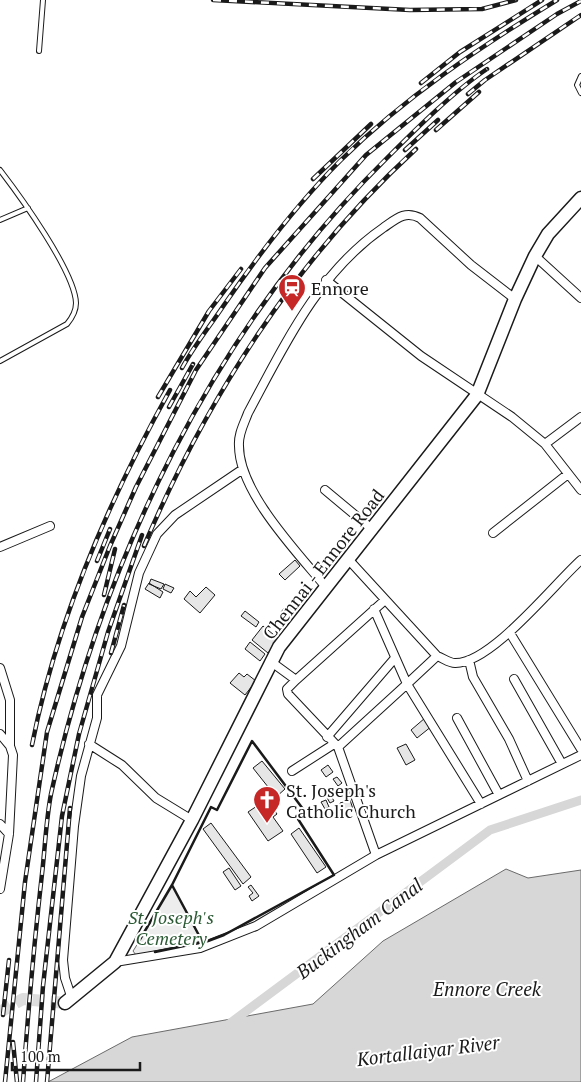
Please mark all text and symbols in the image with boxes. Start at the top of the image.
station icon: Ennore [277,273,307,312]
place label: Ennore [311,276,369,300]
street label: Chennai - Ennore Road [257,484,389,644]
place label: St. Joseph's Catholic Church [286,778,416,823]
church icon: St. Joseph's Catholic Church [252,785,282,824]
water label: Buckingham Canal [290,872,428,984]
park label: St. Joseph's Cemetery [128,905,214,950]
water label: Ennore Creek [432,976,542,1001]
water label: Kortallaiyar River [354,1029,501,1071]
scale bar [12,1040,140,1072]
text: 100 m [20,1046,61,1066]

